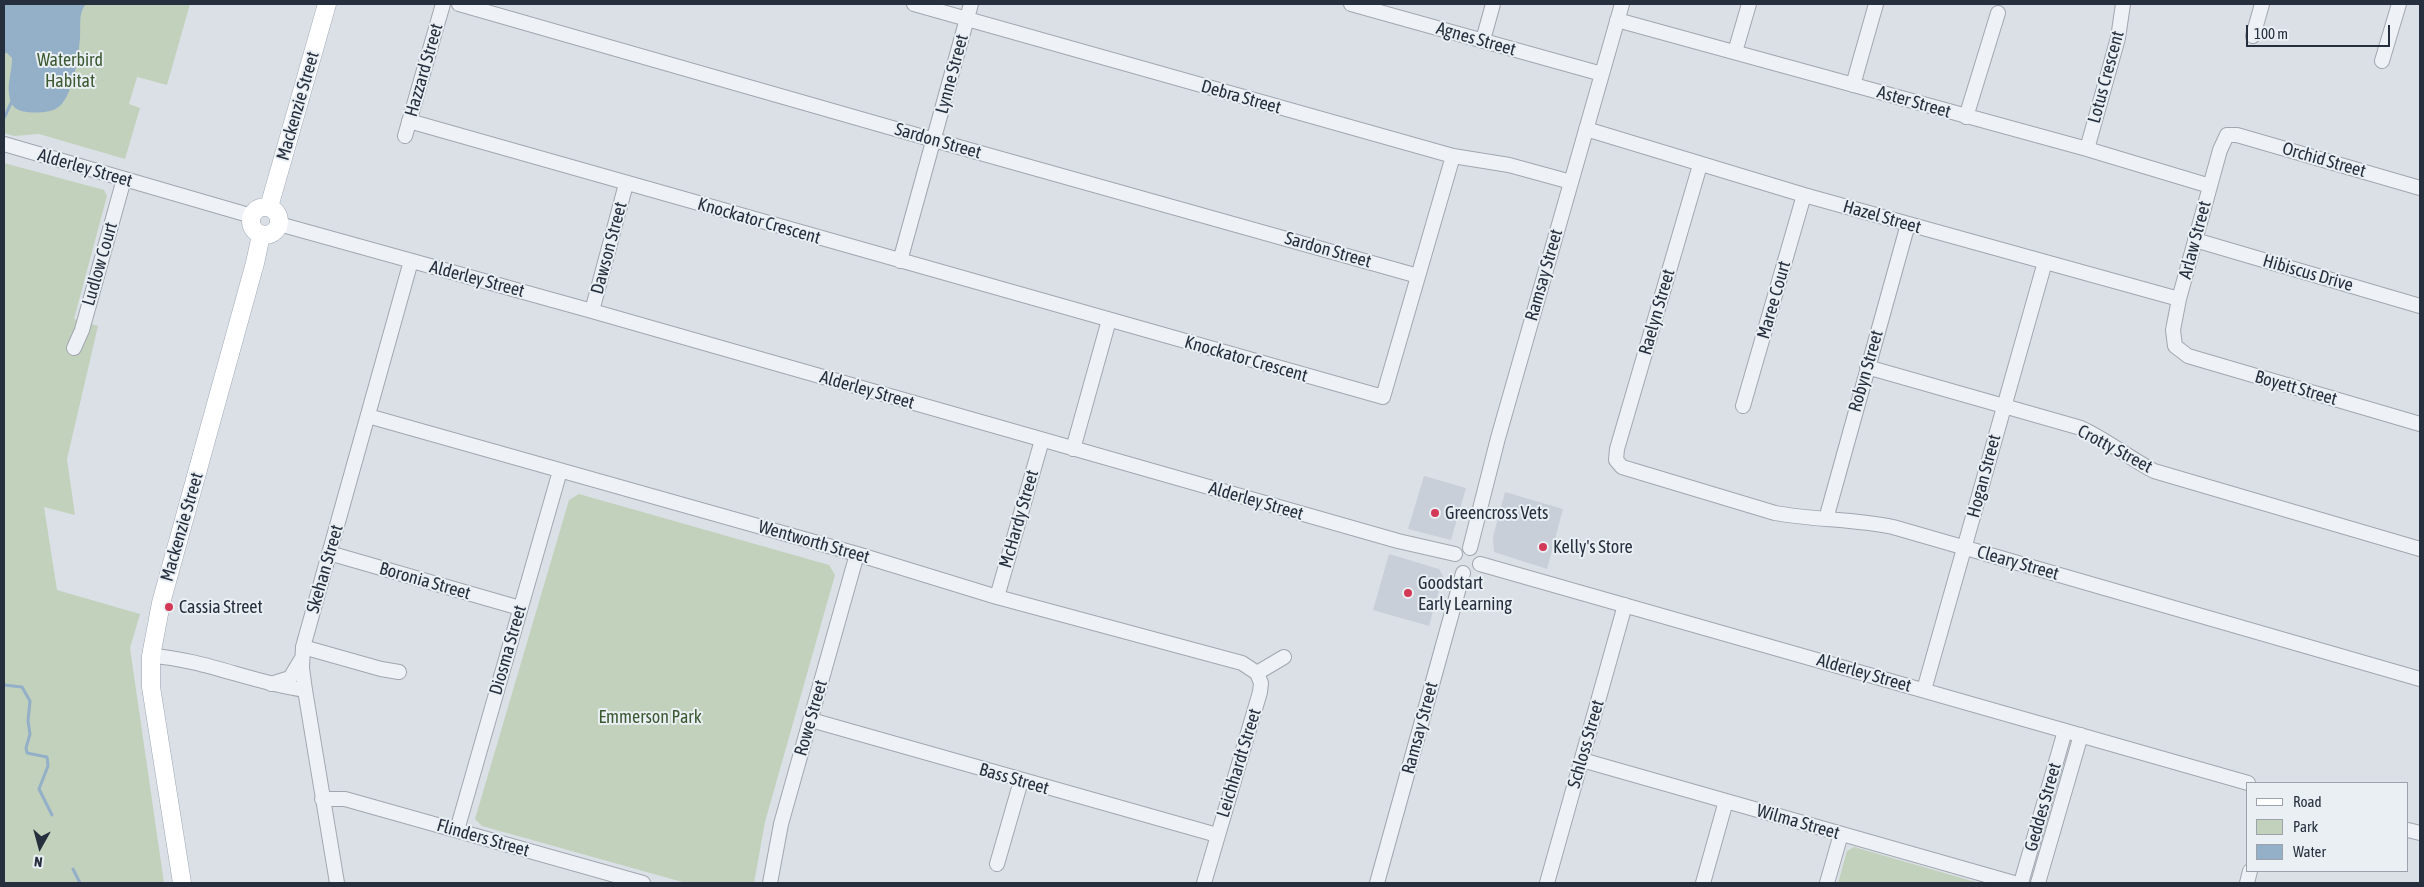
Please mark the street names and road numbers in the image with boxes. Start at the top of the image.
street label: Agnes Street [1434,17,1518,61]
street label: Hazzard Street [400,21,448,119]
street label: Lotus Crescent [2083,28,2129,126]
street label: Lynne Street [931,32,973,116]
street label: Mackenzie Street [272,49,324,163]
street label: Debra Street [1199,75,1283,119]
street label: Aster Street [1875,81,1953,123]
street label: Sardon Street [892,118,984,164]
street label: Orchid Street [2280,138,2368,182]
street label: Alderley Street [35,144,135,192]
street label: Knockator Crescent [695,193,823,249]
street label: Hazel Street [1841,196,1923,238]
street label: Dawson Street [586,199,632,297]
street label: Arlaw Street [2174,199,2216,281]
street label: Ludlow Court [78,220,122,308]
street label: Sardon Street [1282,227,1374,273]
street label: Ramsay Street [1521,227,1567,323]
street label: Hibiscus Drive [2260,250,2356,296]
street label: Alderley Street [427,256,527,302]
street label: Maree Court [1753,259,1795,341]
street label: Raelyn Street [1634,267,1680,357]
street label: Robyn Street [1844,328,1888,414]
street label: Knockator Crescent [1182,331,1310,387]
street label: Alderley Street [817,366,917,414]
street label: Boyett Street [2252,366,2340,410]
street label: Crotty Street [2074,420,2156,478]
street label: Hogan Street [1963,432,2005,520]
street label: McHardy Street [995,468,1043,570]
street label: Mackenzie Street [156,470,208,584]
street label: Alderley Street [1206,477,1306,525]
street label: Wentworth Street [756,516,872,568]
street label: Skehan Street [302,522,348,616]
street label: Cleary Street [1975,541,2061,585]
street label: Boronia Street [377,558,473,604]
street label: Diosma Street [485,603,531,697]
street label: Alderley Street [1814,649,1914,697]
street label: Rowe Street [790,678,832,758]
street label: Ramsay Street [1397,680,1443,776]
street label: Schloss Street [1563,697,1609,791]
street label: Leichhardt Street [1212,706,1266,820]
street label: Bass Street [977,759,1051,799]
street label: Geddes Street [2020,760,2066,854]
street label: Wilma Street [1754,800,1842,844]
street label: Flinders Street [434,814,532,862]

